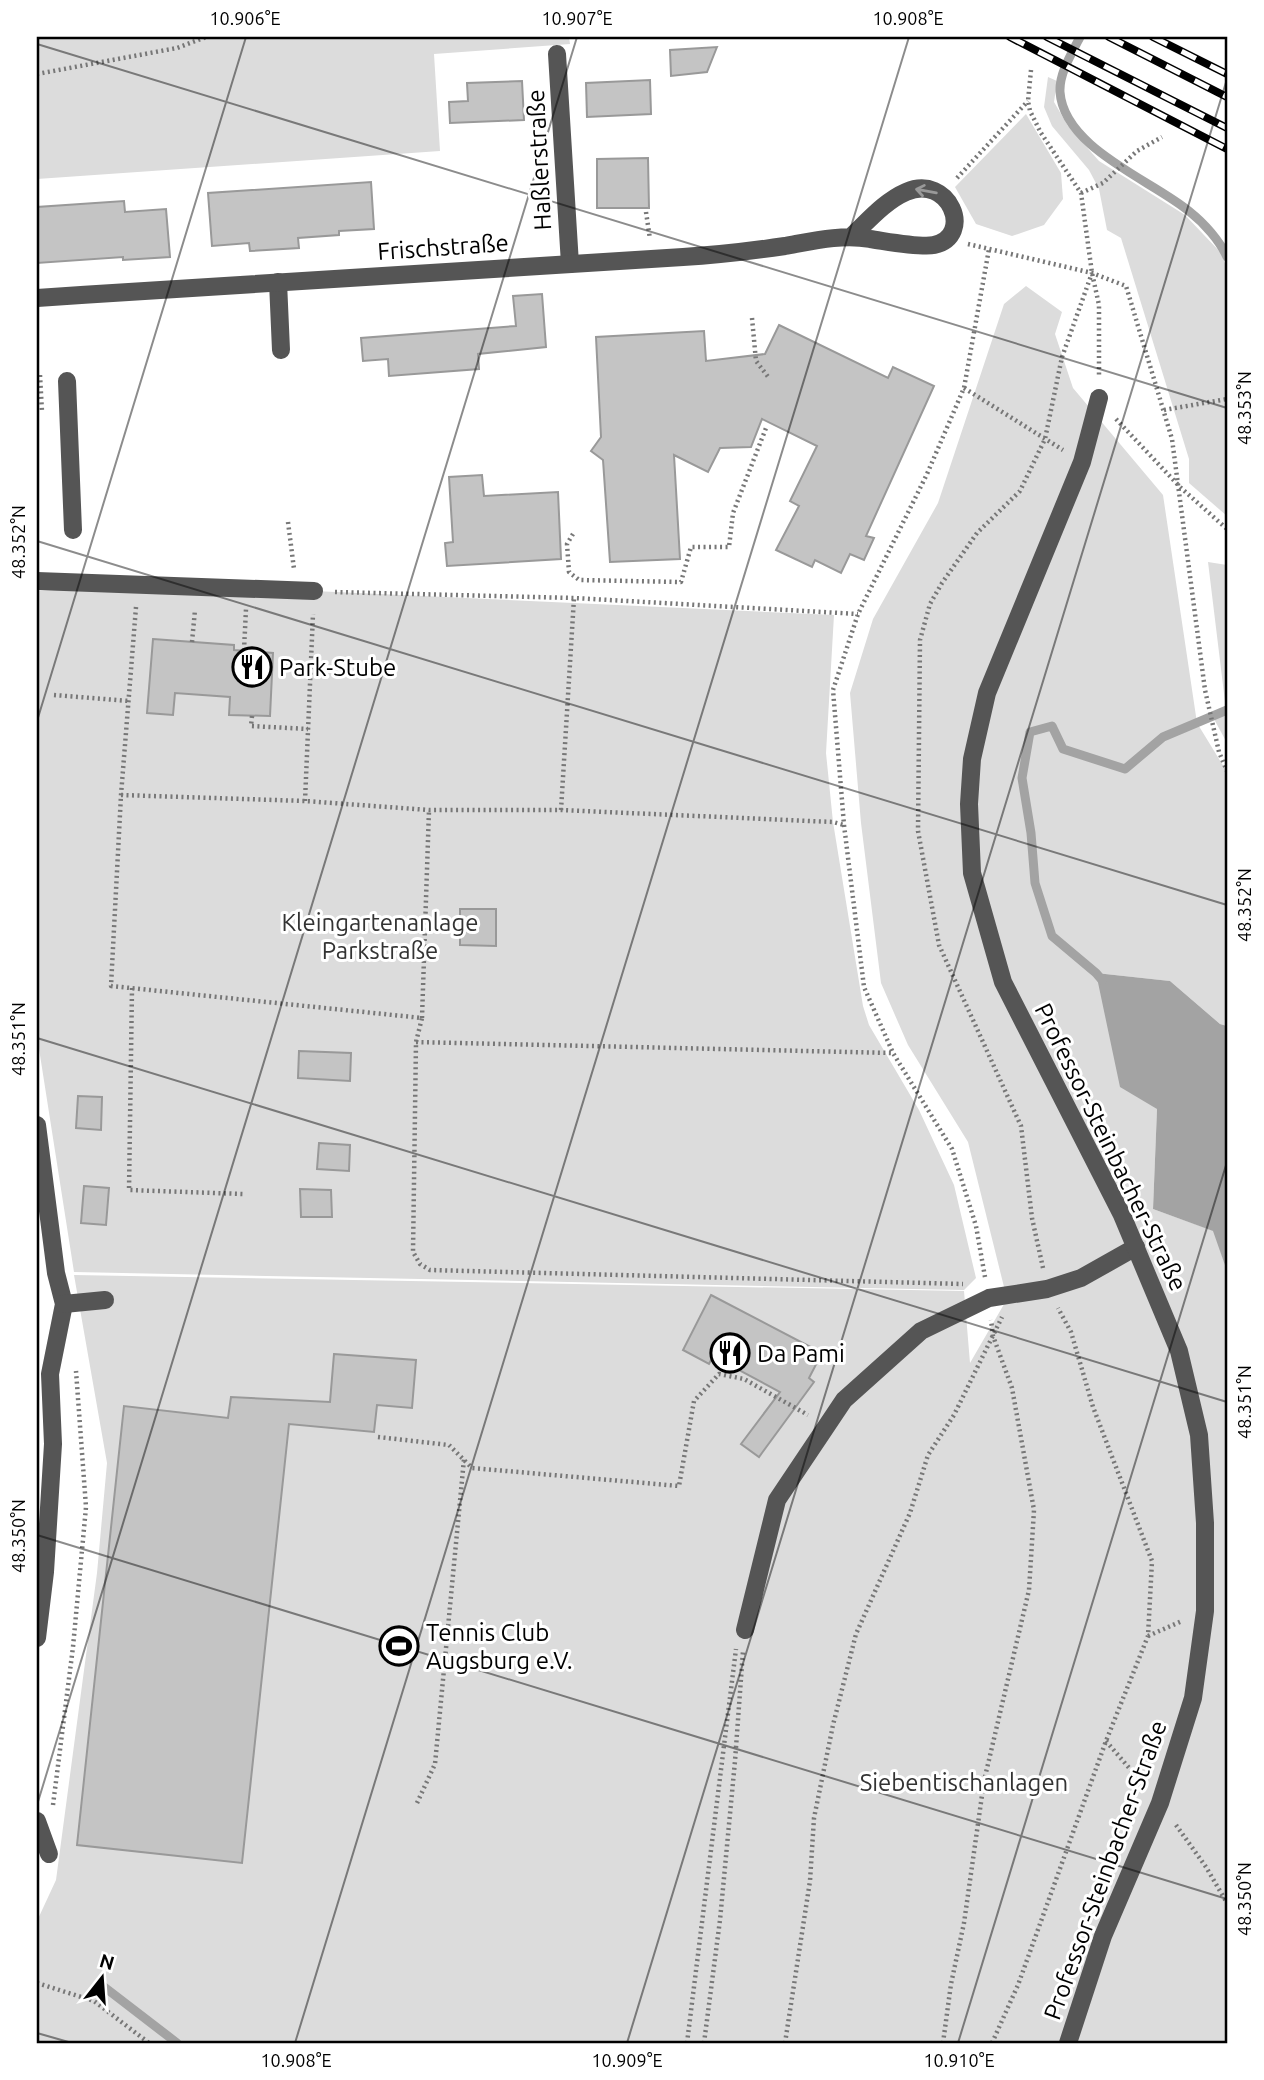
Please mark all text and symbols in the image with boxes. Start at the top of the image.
text: 10.906°E [209,8,281,28]
text: 10.907°E [541,8,613,28]
text: 10.908°E [872,8,944,28]
street label: Haßlerstraße [522,89,556,231]
one-way arrow [915,184,937,197]
street label: Frischstraße [377,229,509,265]
text: 48.353°N [1234,371,1254,445]
text: 48.352°N [8,505,28,579]
restaurant icon: Park-Stube [231,646,273,688]
place label: Park-Stube [279,654,396,681]
text: 48.352°N [1234,868,1254,942]
park label: Kleingartenanlage Parkstraße [281,909,479,964]
street label: Professor-Steinbacher-Straße [1030,999,1192,1295]
text: 48.351°N [8,1002,28,1076]
restaurant icon: Da Pami [709,1332,751,1374]
place label: Da Pami [757,1340,845,1367]
text: 48.351°N [1234,1365,1254,1439]
text: 48.350°N [8,1499,28,1573]
place label: Tennis Club Augsburg e.V. [426,1619,573,1674]
sports icon: Tennis Club Augsburg e.V. [378,1625,420,1667]
street label: Professor-Steinbacher-Straße [1038,1717,1172,2023]
park label: Siebentischanlagen [860,1769,1068,1796]
text: 48.350°N [1234,1862,1254,1936]
north arrow [66,1944,136,2014]
text: N [97,1949,117,1974]
text: 10.908°E [260,2050,332,2070]
text: 10.909°E [591,2050,663,2070]
text: 10.910°E [923,2050,995,2070]

